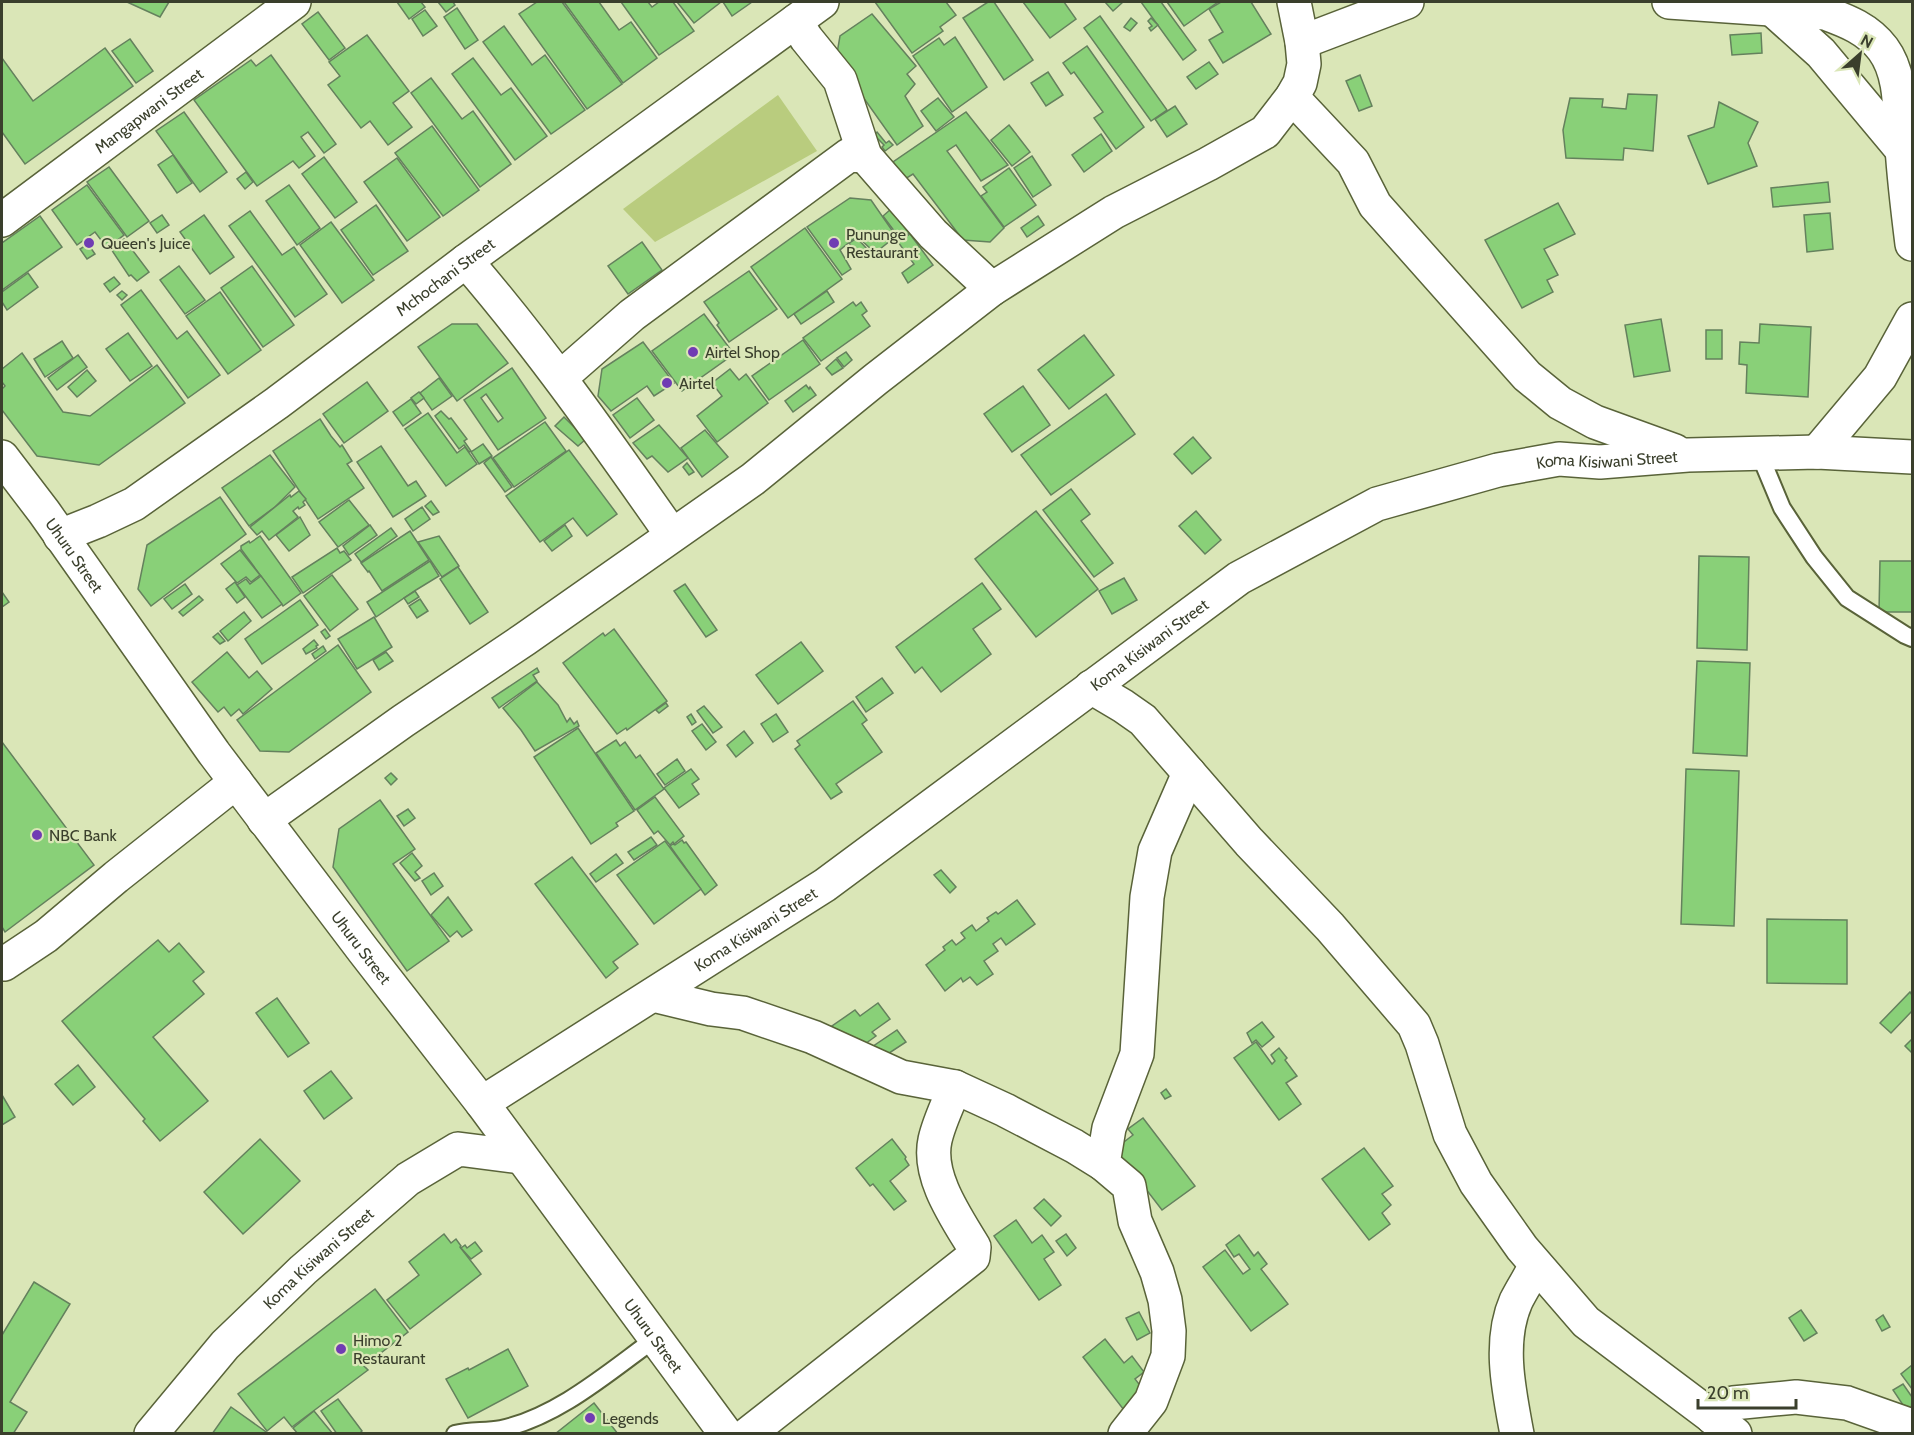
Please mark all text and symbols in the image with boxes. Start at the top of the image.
north arrow [1830,24,1890,84]
text: N [1857,30,1876,52]
street label: Mangapwani Street [91,64,207,157]
place label: Pununge Restaurant [846,225,919,262]
place label: Queen's Juice [101,234,190,253]
street label: Mchochani Street [392,234,499,320]
marker: Queen's Juice [82,236,96,250]
marker: Pununge Restaurant [827,236,841,250]
place label: Airtel Shop [705,343,780,362]
marker: Airtel Shop [686,345,700,359]
place label: Airtel [679,374,715,393]
marker: Airtel [660,376,674,390]
street label: Koma Kisiwani Street [1535,446,1679,472]
street label: Uhuru Street [42,514,108,597]
street label: Koma Kisiwani Street [1087,594,1212,695]
place label: NBC Bank [49,826,117,845]
marker: NBC Bank [30,828,44,842]
street label: Koma Kisiwani Street [690,883,821,975]
street label: Uhuru Street [327,907,396,988]
street label: Koma Kisiwani Street [259,1203,378,1313]
street label: Uhuru Street [620,1295,687,1377]
place label: Himo 2 Restaurant [353,1331,426,1368]
marker: Himo 2 Restaurant [334,1342,348,1356]
scale bar [1698,1372,1796,1410]
text: 20 m [1707,1382,1749,1404]
place label: Legends [602,1409,659,1428]
marker: Legends [583,1411,597,1425]

